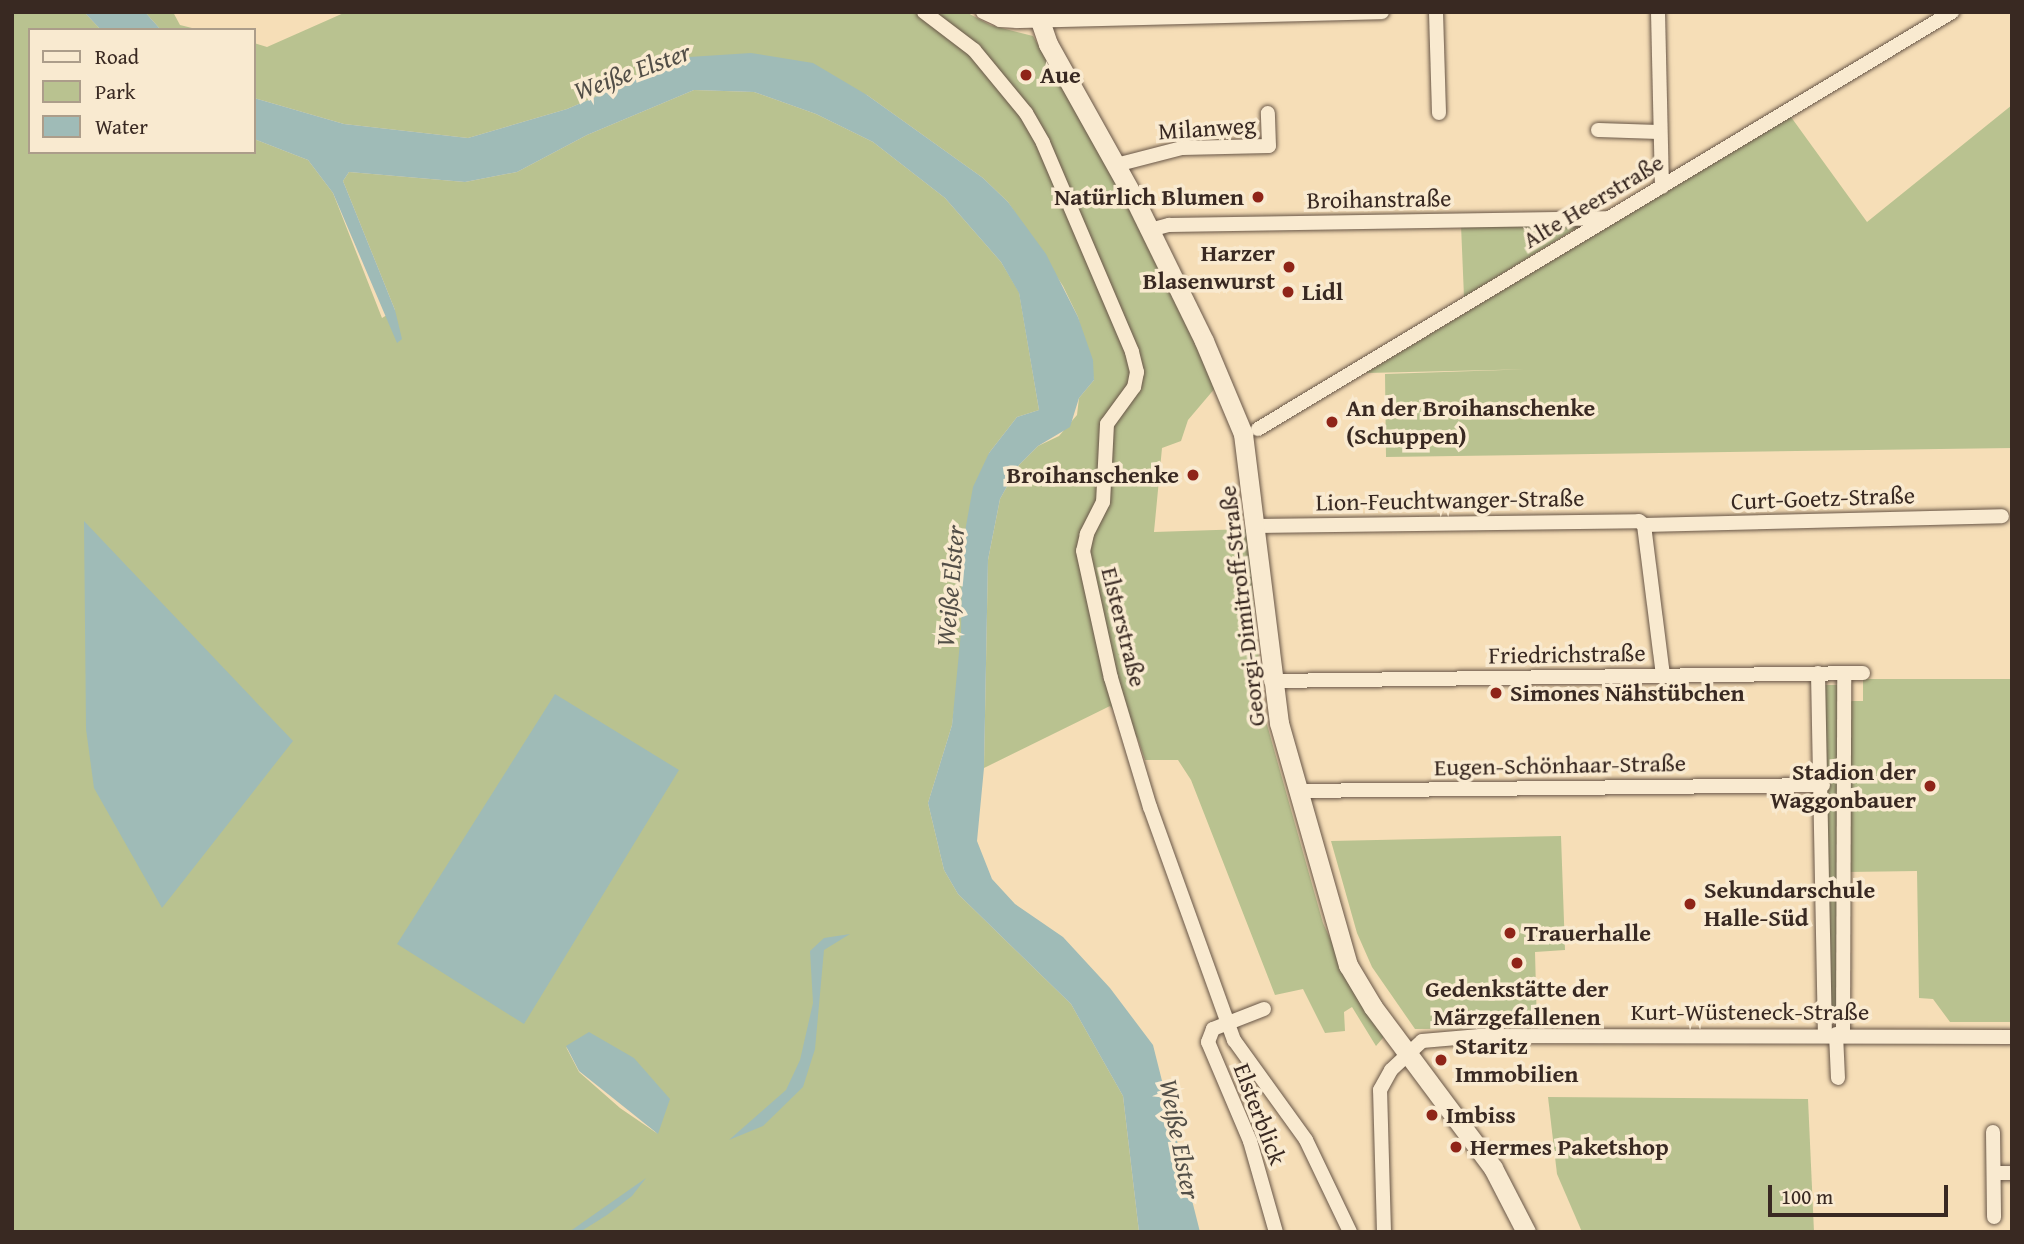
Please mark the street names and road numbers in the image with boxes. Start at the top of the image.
street label: Milanweg [1157,110,1257,146]
street label: Alte Heerstraße [1517,148,1669,254]
street label: Broihanstraße [1306,183,1452,215]
street label: Curt-Goetz-Straße [1731,480,1915,516]
street label: Lion-Feuchtwanger-Straße [1315,483,1585,517]
street label: Georgi-Dimitroff-Straße [1213,484,1271,728]
street label: Elsterstraße [1095,564,1153,690]
street label: Friedrichstraße [1488,638,1646,670]
street label: Eugen-Schönhaar-Straße [1434,748,1686,782]
street label: Kurt-Wüsteneck-Straße [1631,998,1869,1026]
street label: Elsterblick [1227,1059,1293,1169]

